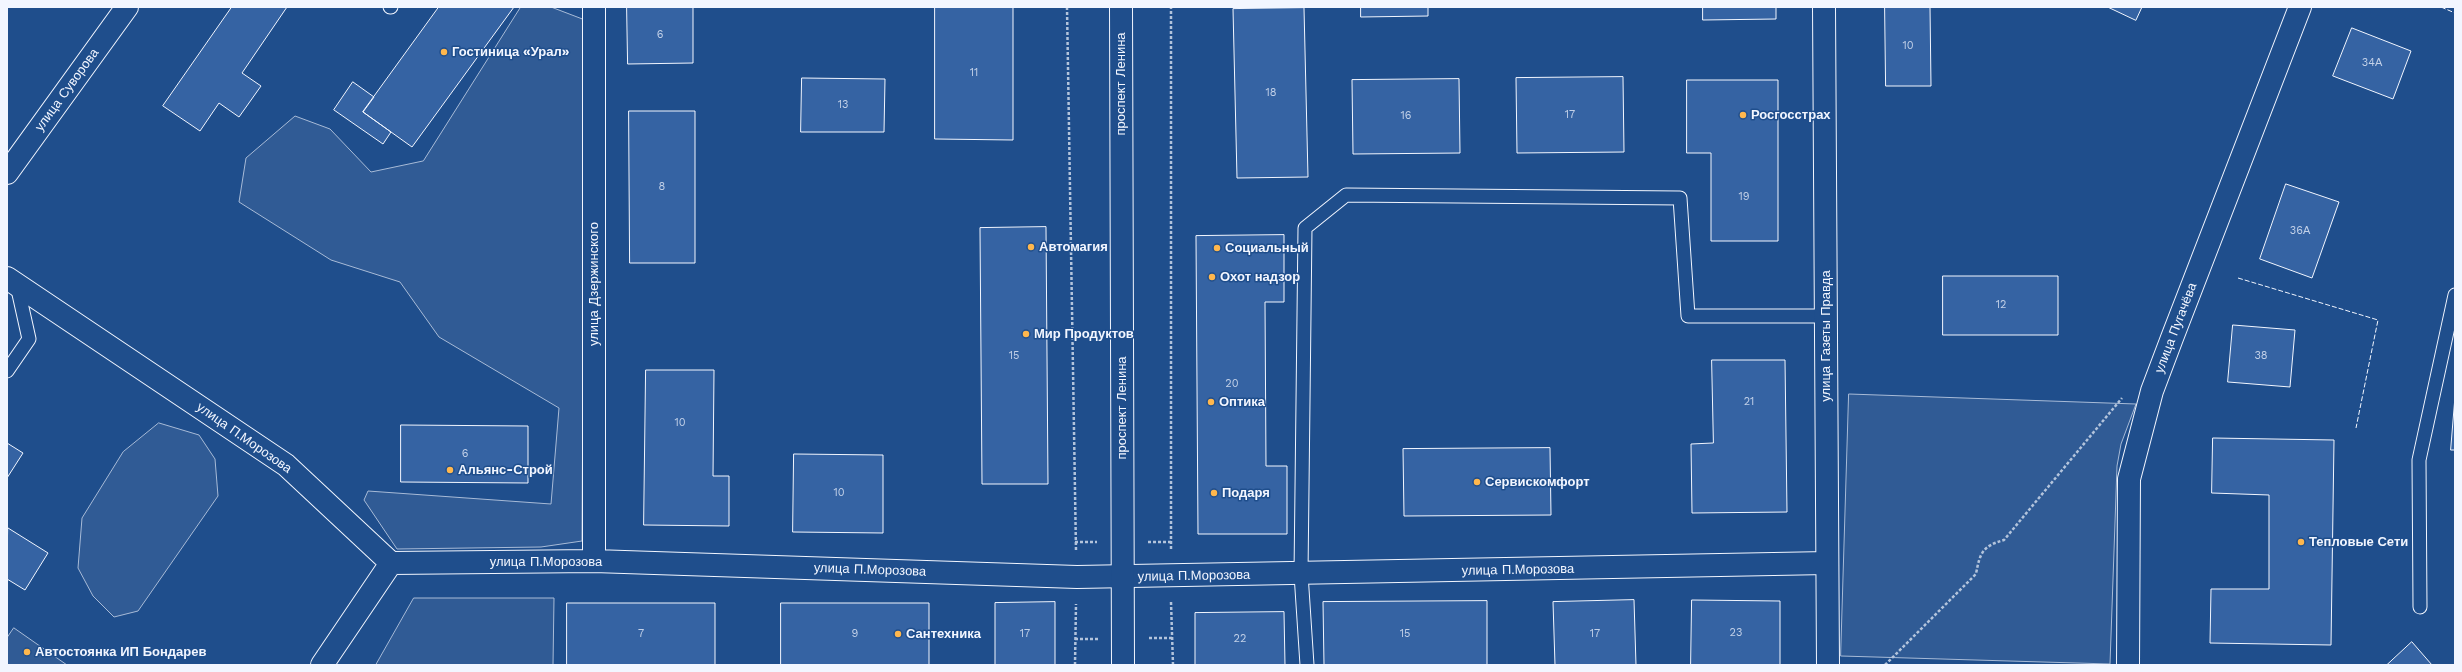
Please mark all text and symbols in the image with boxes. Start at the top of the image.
house number: 6 [657,28,663,42]
street label: проспект Ленина [1113,32,1129,136]
house number: 10 [1902,39,1914,53]
place label: Гостиница «Урал» [452,44,569,60]
street label: улица Суворова [32,46,102,134]
marker: Гостиница «Урал» [439,47,449,57]
house number: 34А [2362,56,2382,70]
house number: 11 [970,66,978,80]
house number: 18 [1265,86,1277,100]
house number: 13 [838,98,848,112]
place label: Росгосстрах [1751,107,1831,123]
house number: 17 [1565,108,1575,122]
house number: 16 [1401,109,1411,123]
marker: Росгосстрах [1738,110,1748,120]
house number: 8 [659,180,665,194]
house number: 19 [1738,190,1750,204]
street label: улица Дзержинского [586,222,602,346]
house number: 36А [2290,224,2310,238]
place label: Автомагия [1039,239,1108,255]
place label: Социальный [1225,240,1309,256]
marker: Автомагия [1026,242,1036,252]
marker: Социальный [1212,243,1222,253]
place label: Охот надзор [1220,269,1300,285]
street label: улица Газеты Правда [1818,270,1834,402]
marker: Охот надзор [1207,272,1217,282]
street label: улица Пугачёва [2152,281,2200,375]
house number: 12 [1996,298,2006,312]
place label: Мир Продуктов [1034,326,1134,342]
marker: Мир Продуктов [1021,329,1031,339]
house number: 15 [1009,349,1019,363]
house number: 38 [2254,349,2268,363]
street label: проспект Ленина [1114,356,1130,460]
house number: 20 [1225,377,1239,391]
place label: Оптика [1219,394,1265,410]
house number: 21 [1744,395,1754,409]
marker: Оптика [1206,397,1216,407]
street label: улица П.Морозова [193,399,295,477]
house number: 10 [674,416,686,430]
house number: 6 [462,447,468,461]
place label: Альянс-Строй [458,462,553,478]
marker: Альянс-Строй [445,465,455,475]
place label: Сервискомфорт [1485,474,1590,490]
marker: Сервискомфорт [1472,477,1482,487]
place label: Подаря [1222,485,1270,501]
house number: 10 [833,486,845,500]
marker: Подаря [1209,488,1219,498]
place label: Тепловые Сети [2309,534,2408,550]
marker: Тепловые Сети [2296,537,2306,547]
street label: улица П.Морозова [490,554,602,570]
street label: улица П.Морозова [813,560,927,580]
street label: улица П.Морозова [1462,561,1574,579]
street label: улица П.Морозова [1138,567,1250,585]
place label: Сантехника [906,626,981,642]
house number: 23 [1730,626,1742,640]
house number: 7 [638,627,644,641]
house number: 9 [852,627,858,641]
house number: 17 [1020,627,1030,641]
house number: 15 [1400,627,1410,641]
house number: 17 [1590,627,1600,641]
marker: Сантехника [893,629,903,639]
house number: 22 [1234,632,1246,646]
place label: Автостоянка ИП Бондарев [35,644,206,660]
marker: Автостоянка ИП Бондарев [22,647,32,657]

